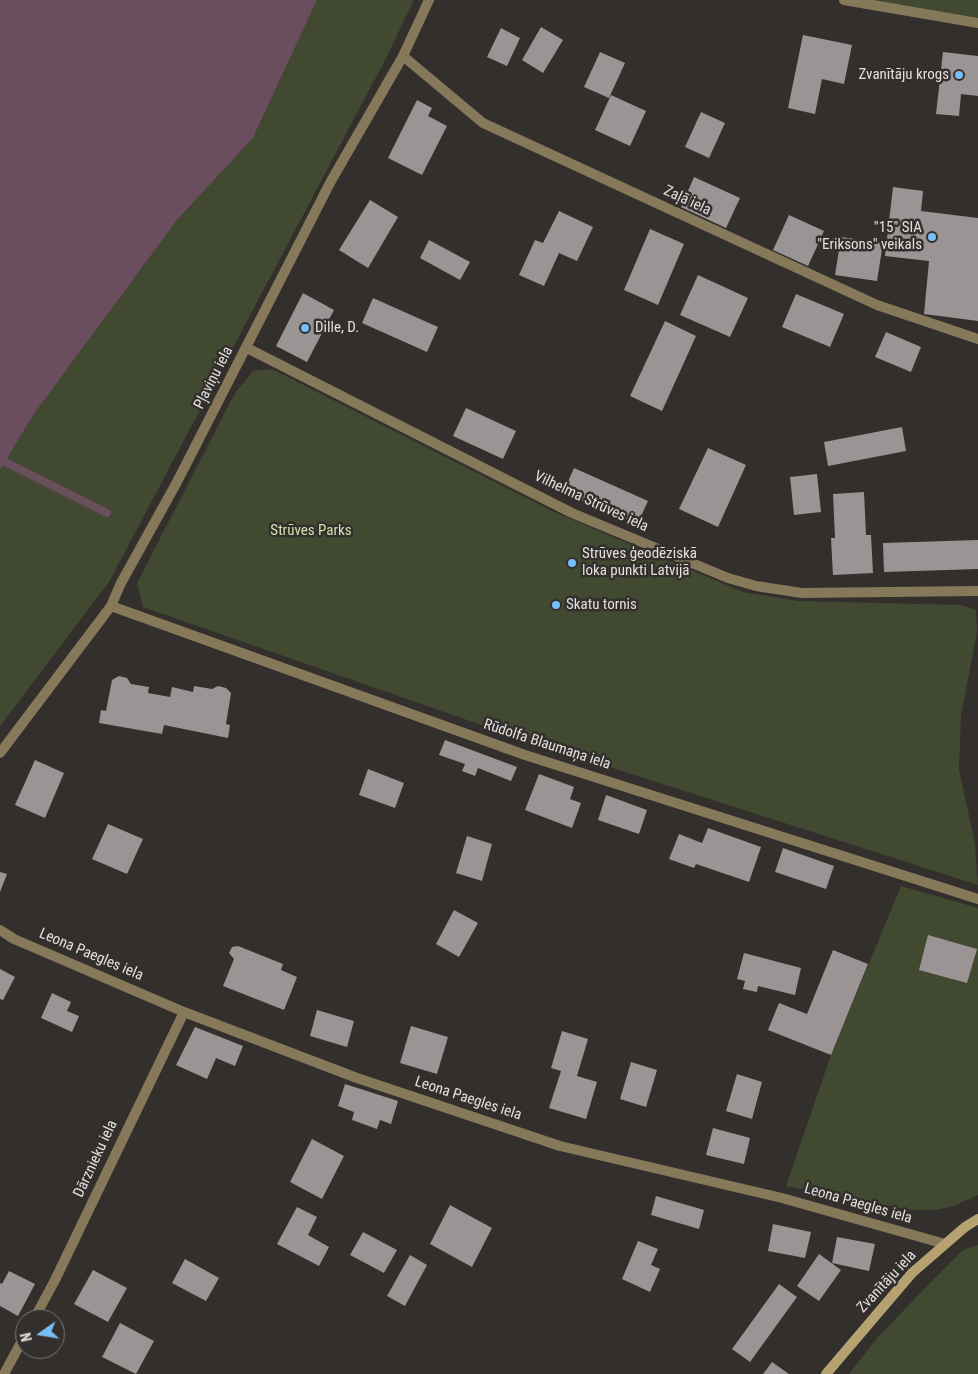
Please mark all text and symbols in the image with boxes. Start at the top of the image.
place label: Zvanītāju krogs [858,66,949,84]
marker: Zvanītāju krogs [953,69,965,81]
street label: Zaļā iela [660,182,714,220]
place label: "15" SIA "Eriksons" veikals [817,219,922,254]
marker: "15" SIA "Eriksons" veikals [926,231,938,243]
place label: Dille, D. [315,319,359,337]
marker: Dille, D. [299,322,311,334]
street label: Pļaviņu iela [191,344,237,412]
street label: Vilhelma Strūves iela [531,468,651,536]
park label: Strūves Parks [270,522,352,540]
place label: Strūves ģeodēziskā loka punkti Latvijā [582,545,697,580]
marker: Strūves ģeodēziskā loka punkti Latvijā [566,557,578,569]
place label: Skatu tornis [566,596,637,614]
marker: Skatu tornis [550,599,562,611]
street label: Rūdolfa Blaumaņa iela [481,716,613,774]
street label: Leona Paegles iela [36,925,146,985]
street label: Leona Paegles iela [412,1073,524,1125]
street label: Dārznieku iela [70,1117,122,1201]
street label: Leona Paegles iela [802,1180,914,1228]
street label: Zvanītāju iela [854,1247,920,1317]
north arrow [15,1309,65,1359]
text: N [18,1331,35,1343]

